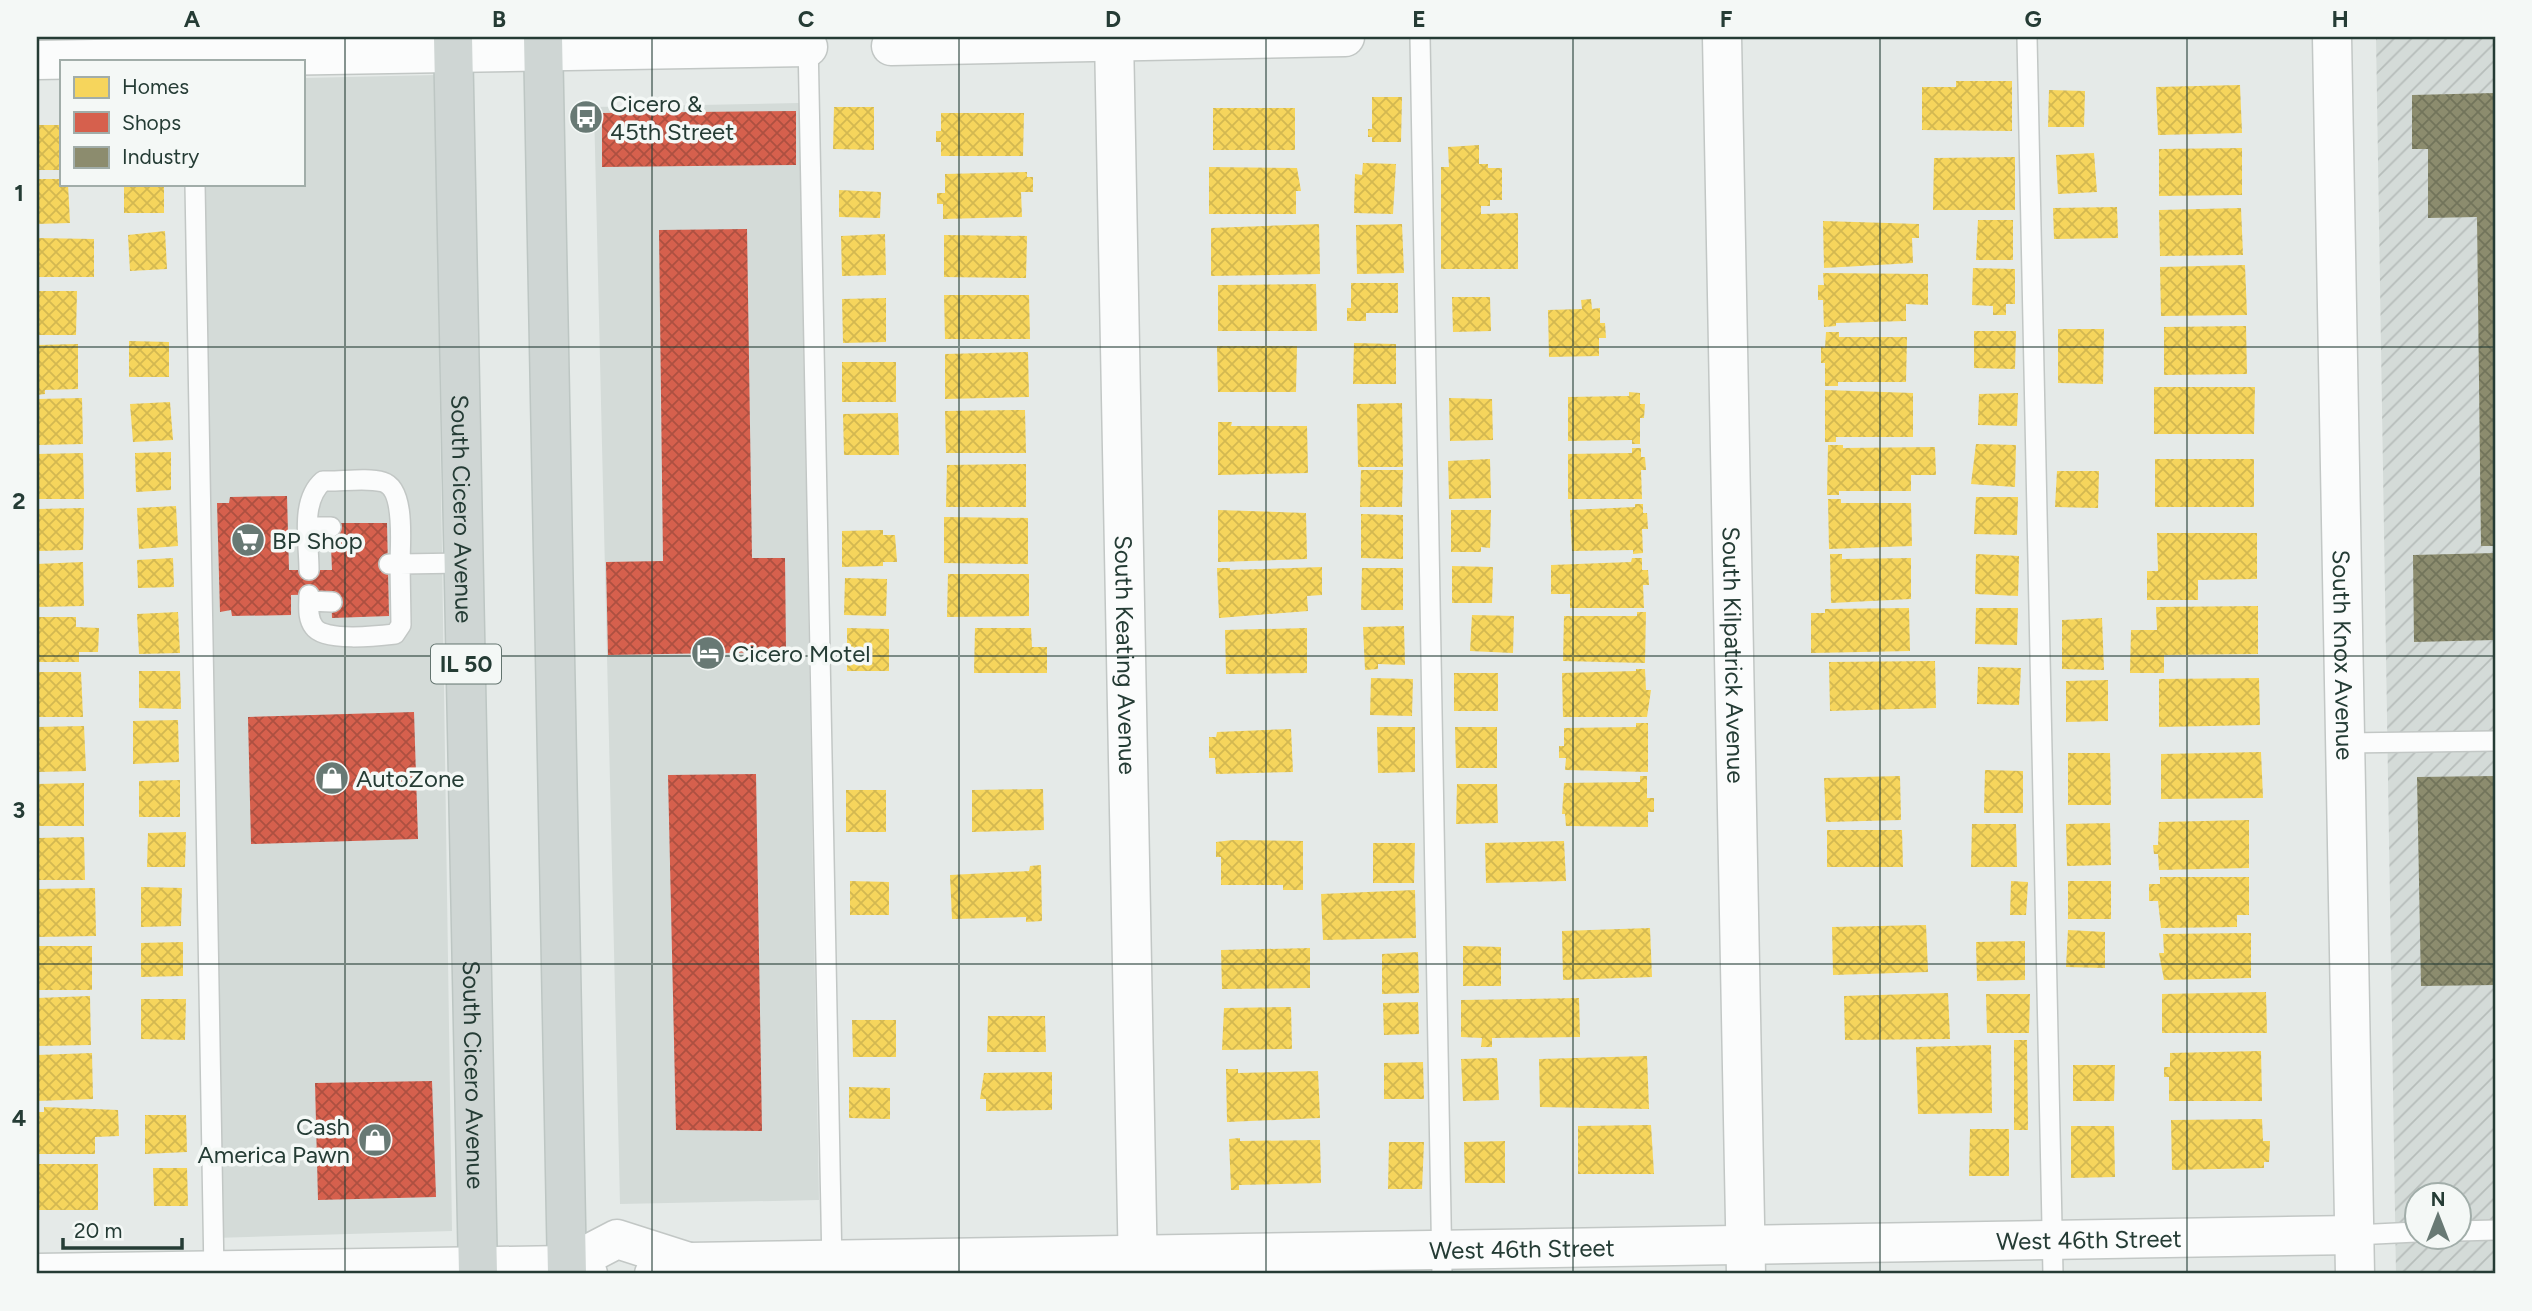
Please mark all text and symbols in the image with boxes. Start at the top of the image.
text: A [184,5,201,33]
text: B [492,5,506,33]
text: C [798,5,815,33]
text: D [1105,5,1121,33]
text: E [1412,5,1426,33]
text: F [1720,5,1733,33]
text: G [2024,5,2042,33]
text: H [2331,5,2349,33]
legend [60,60,304,186]
text: Homes [122,74,189,99]
place label: Cicero & 45th Street [610,89,734,146]
bus stop icon: Cicero & 45th Street [567,98,605,136]
text: Shops [122,110,181,135]
text: Industry [122,144,199,169]
text: 1 [14,179,24,207]
street label: South Cicero Avenue [446,394,479,624]
text: 2 [12,487,26,515]
supermarket icon: BP Shop [229,521,267,559]
place label: BP Shop [272,526,363,555]
street label: South Kilpatrick Avenue [1717,526,1751,784]
street label: South Keating Avenue [1109,535,1143,775]
street label: South Knox Avenue [2327,549,2360,761]
hotel icon: Cicero Motel [689,634,727,672]
place label: Cicero Motel [732,639,871,668]
road number: IL 50 [431,644,501,684]
shop icon: AutoZone [313,759,351,797]
place label: AutoZone [356,764,464,793]
text: 3 [13,796,25,824]
street label: South Cicero Avenue [457,960,491,1189]
text: 4 [12,1104,26,1132]
place label: Cash America Pawn [197,1112,350,1169]
shop icon: Cash America Pawn [356,1121,394,1159]
north arrow [2402,1182,2472,1252]
text: N [2431,1188,2445,1211]
scale bar [63,1206,182,1250]
text: 20 m [74,1218,122,1243]
street label: West 46th Street [1996,1223,2182,1255]
street label: West 46th Street [1429,1233,1615,1265]

